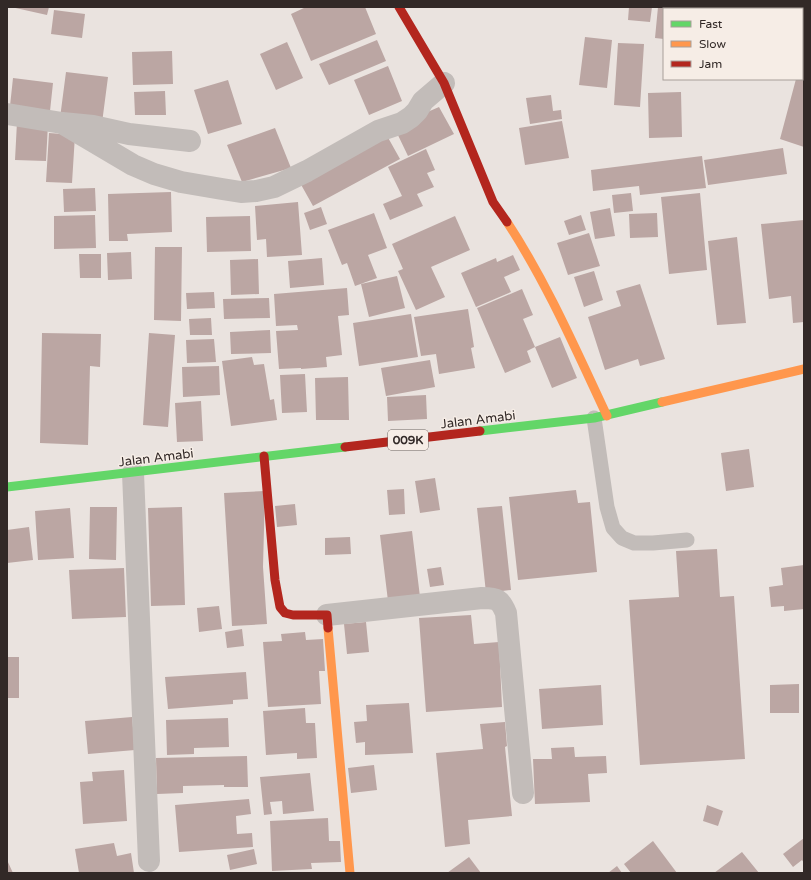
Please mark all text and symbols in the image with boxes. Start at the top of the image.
legend [663,8,803,80]
text: Fast [699,17,723,31]
text: Slow [699,37,726,51]
text: Jam [699,57,722,71]
street label: Jalan Amabi [440,407,517,433]
road number: 009K [388,430,428,450]
street label: Jalan Amabi [118,445,195,471]

